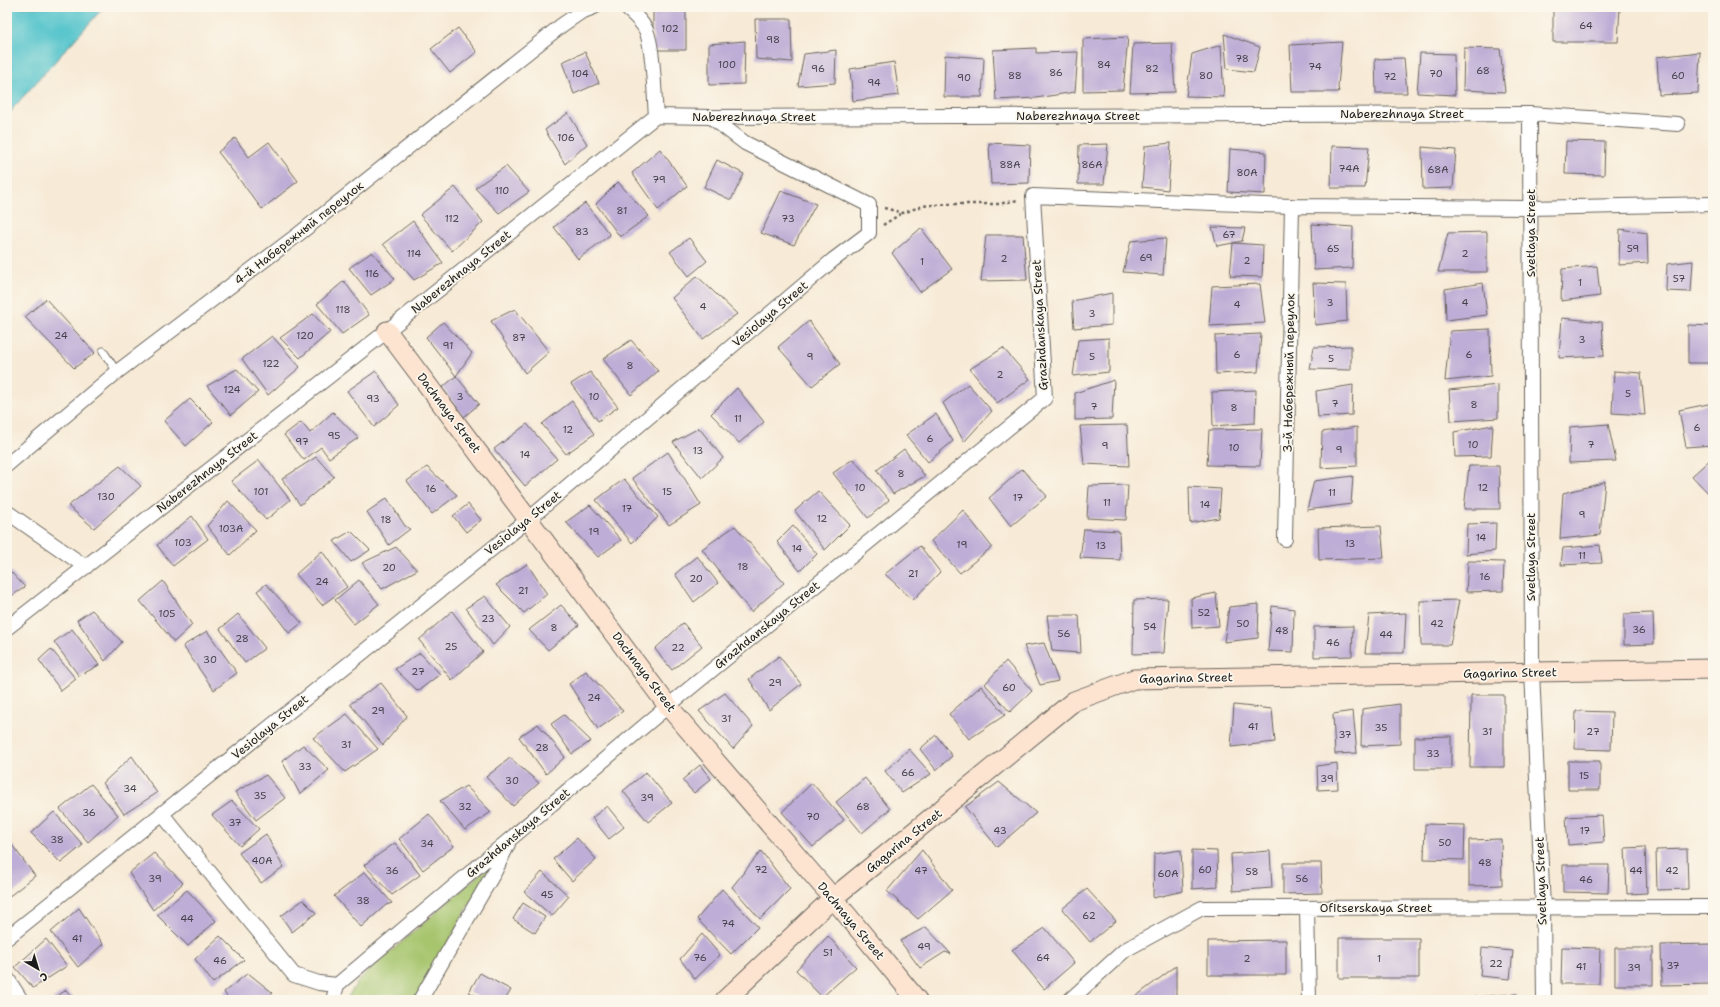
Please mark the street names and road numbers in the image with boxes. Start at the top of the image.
street label: Naberezhnaya Street [1340,106,1464,122]
street label: Naberezhnaya Street [1016,108,1140,124]
street label: Naberezhnaya Street [692,109,816,125]
street label: 4-й Набережный переулок [231,177,367,288]
street label: Svetlaya Street [1523,189,1539,277]
street label: Naberezhnaya Street [408,227,514,317]
street label: Grazhdanskaya Street [1029,259,1051,391]
street label: Vesiolaya Street [729,278,811,350]
street label: 3-й Набережный переулок [1280,293,1298,453]
street label: Dachnaya Street [414,370,484,456]
street label: Naberezhnaya Street [153,427,261,517]
street label: Vesiolaya Street [481,487,565,559]
street label: Svetlaya Street [1523,513,1539,601]
street label: Grazhdanskaya Street [711,578,823,672]
street label: Dachnaya Street [609,629,679,715]
street label: Gagarina Street [1463,664,1557,682]
street label: Gagarina Street [1139,669,1233,687]
street label: Vesiolaya Street [228,691,312,763]
street label: Grazhdanskaya Street [463,785,573,881]
street label: Gagarina Street [863,805,945,877]
street label: Svetlaya Street [1531,836,1551,926]
street label: Dachnaya Street [814,879,888,963]
street label: Ofitserskaya Street [1320,900,1432,916]

